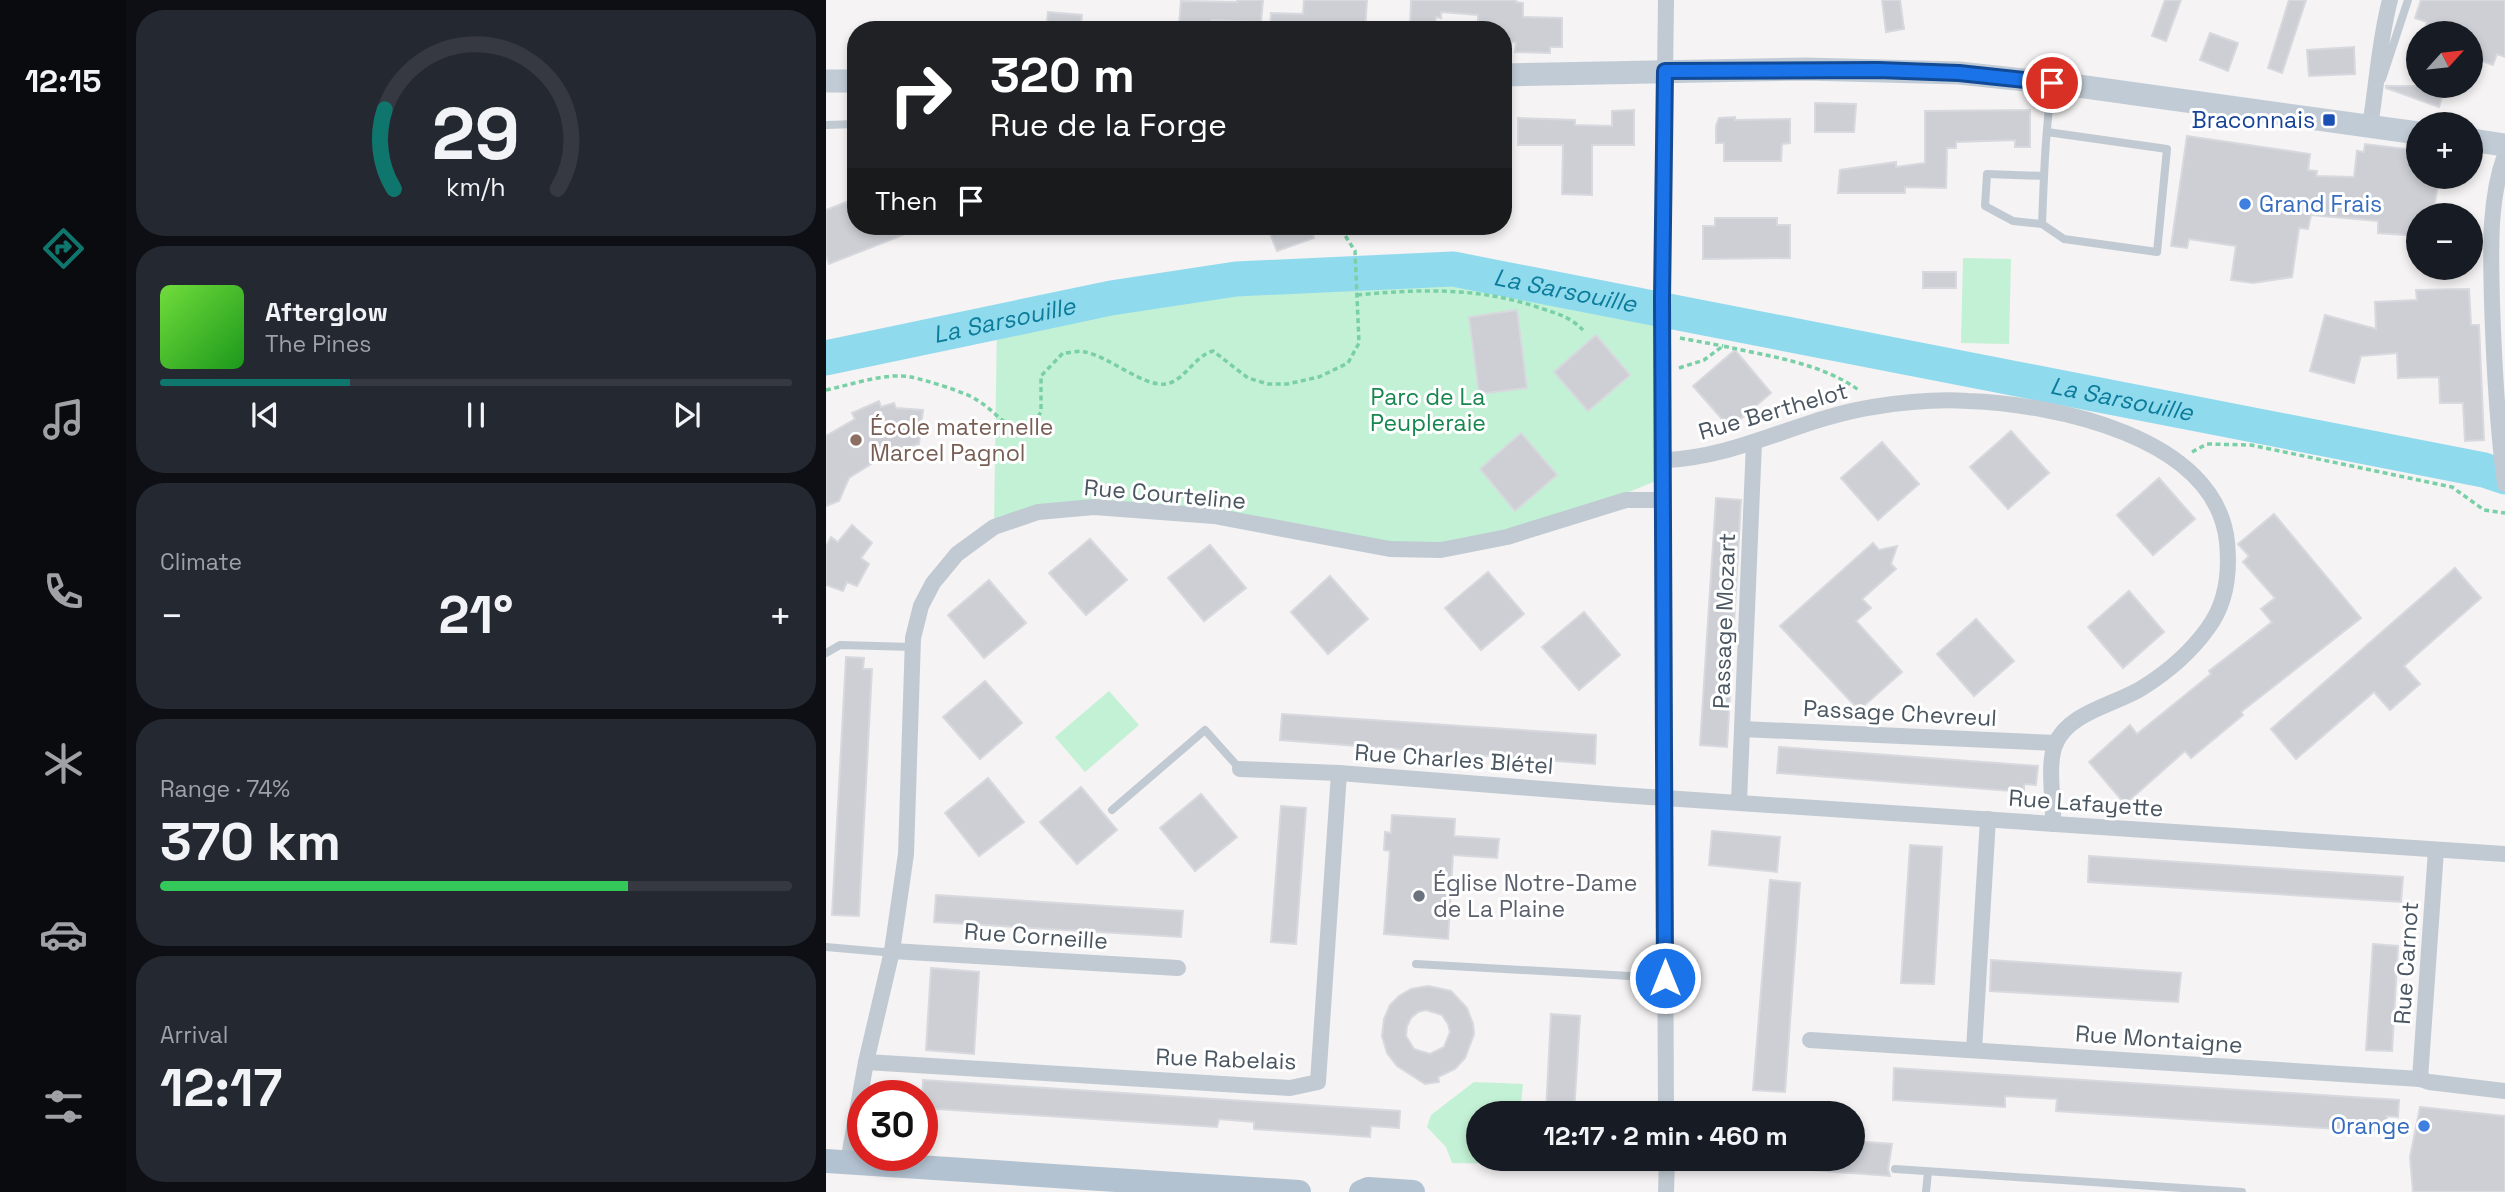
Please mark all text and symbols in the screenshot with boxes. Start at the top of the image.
north arrow [2406,21,2483,98]
map controls [2406,21,2483,280]
text: 320 m [990,44,1135,106]
icon: right [875,49,966,140]
pin [2022,53,2082,113]
text: 12:15 [25,61,101,101]
icon: arrive [2033,64,2071,102]
text: 29 [432,88,520,181]
text: Rue de la Forge [990,105,1227,145]
place label: Braconnais [2191,105,2315,135]
marker: Braconnais [2321,112,2337,128]
button: + [2406,112,2483,189]
text: km/h [446,171,506,203]
icon: arrive [952,182,990,220]
text: Then [875,184,938,218]
place label: Grand Frais [2259,189,2382,219]
marker: Grand Frais [2237,196,2253,212]
button: − [2406,203,2483,280]
icon: directions [39,224,88,273]
water label: La Sarsouille [1491,261,1640,320]
water label: La Sarsouille [930,290,1079,350]
text: Afterglow [265,295,388,329]
text: The Pines [265,329,371,359]
water label: La Sarsouille [2048,370,2196,428]
street label: Rue Berthelot [1695,375,1851,447]
park label: Parc de La Peupleraie [1370,382,1486,438]
icon: music [39,395,88,444]
icon: previous [246,396,284,434]
icon: pause [457,396,495,434]
icon: next [668,396,706,434]
place label: École maternelle Marcel Pagnol [870,412,1053,468]
marker: École maternelle Marcel Pagnol [848,432,864,448]
street label: Rue Courteline [1083,472,1247,516]
street label: Passage Mozart [1706,532,1742,710]
text: Climate [160,547,242,577]
icon: phone [39,567,88,616]
text: 21° [439,582,513,648]
text: − [160,592,184,640]
text: + [768,592,792,640]
street label: Passage Chevreul [1802,693,1998,733]
street label: Rue Charles Blétel [1353,737,1555,781]
icon: climate [39,739,88,788]
text: Range · 74% [160,774,290,804]
street label: Rue Lafayette [2007,783,2165,823]
text: 370 km [160,809,341,875]
place label: Église Notre-Dame de La Plaine [1433,868,1637,924]
marker: Église Notre-Dame de La Plaine [1411,888,1427,904]
street label: Rue Carnot [2387,900,2425,1026]
icon: car [39,910,88,959]
street label: Rue Corneille [963,916,1109,956]
position arrow [1628,941,1702,1015]
street label: Rue Montaigne [2074,1018,2244,1060]
text: Arrival [160,1020,228,1050]
street label: Rue Rabelais [1155,1042,1297,1076]
text: 12:17 [160,1055,282,1121]
speed limit sign: 30 [847,1080,938,1171]
icon: filters [39,1082,88,1131]
place label: Orange [2331,1111,2410,1141]
marker: Orange [2416,1118,2432,1134]
text: 12:17 · 2 min · 460 m [1543,1119,1788,1153]

